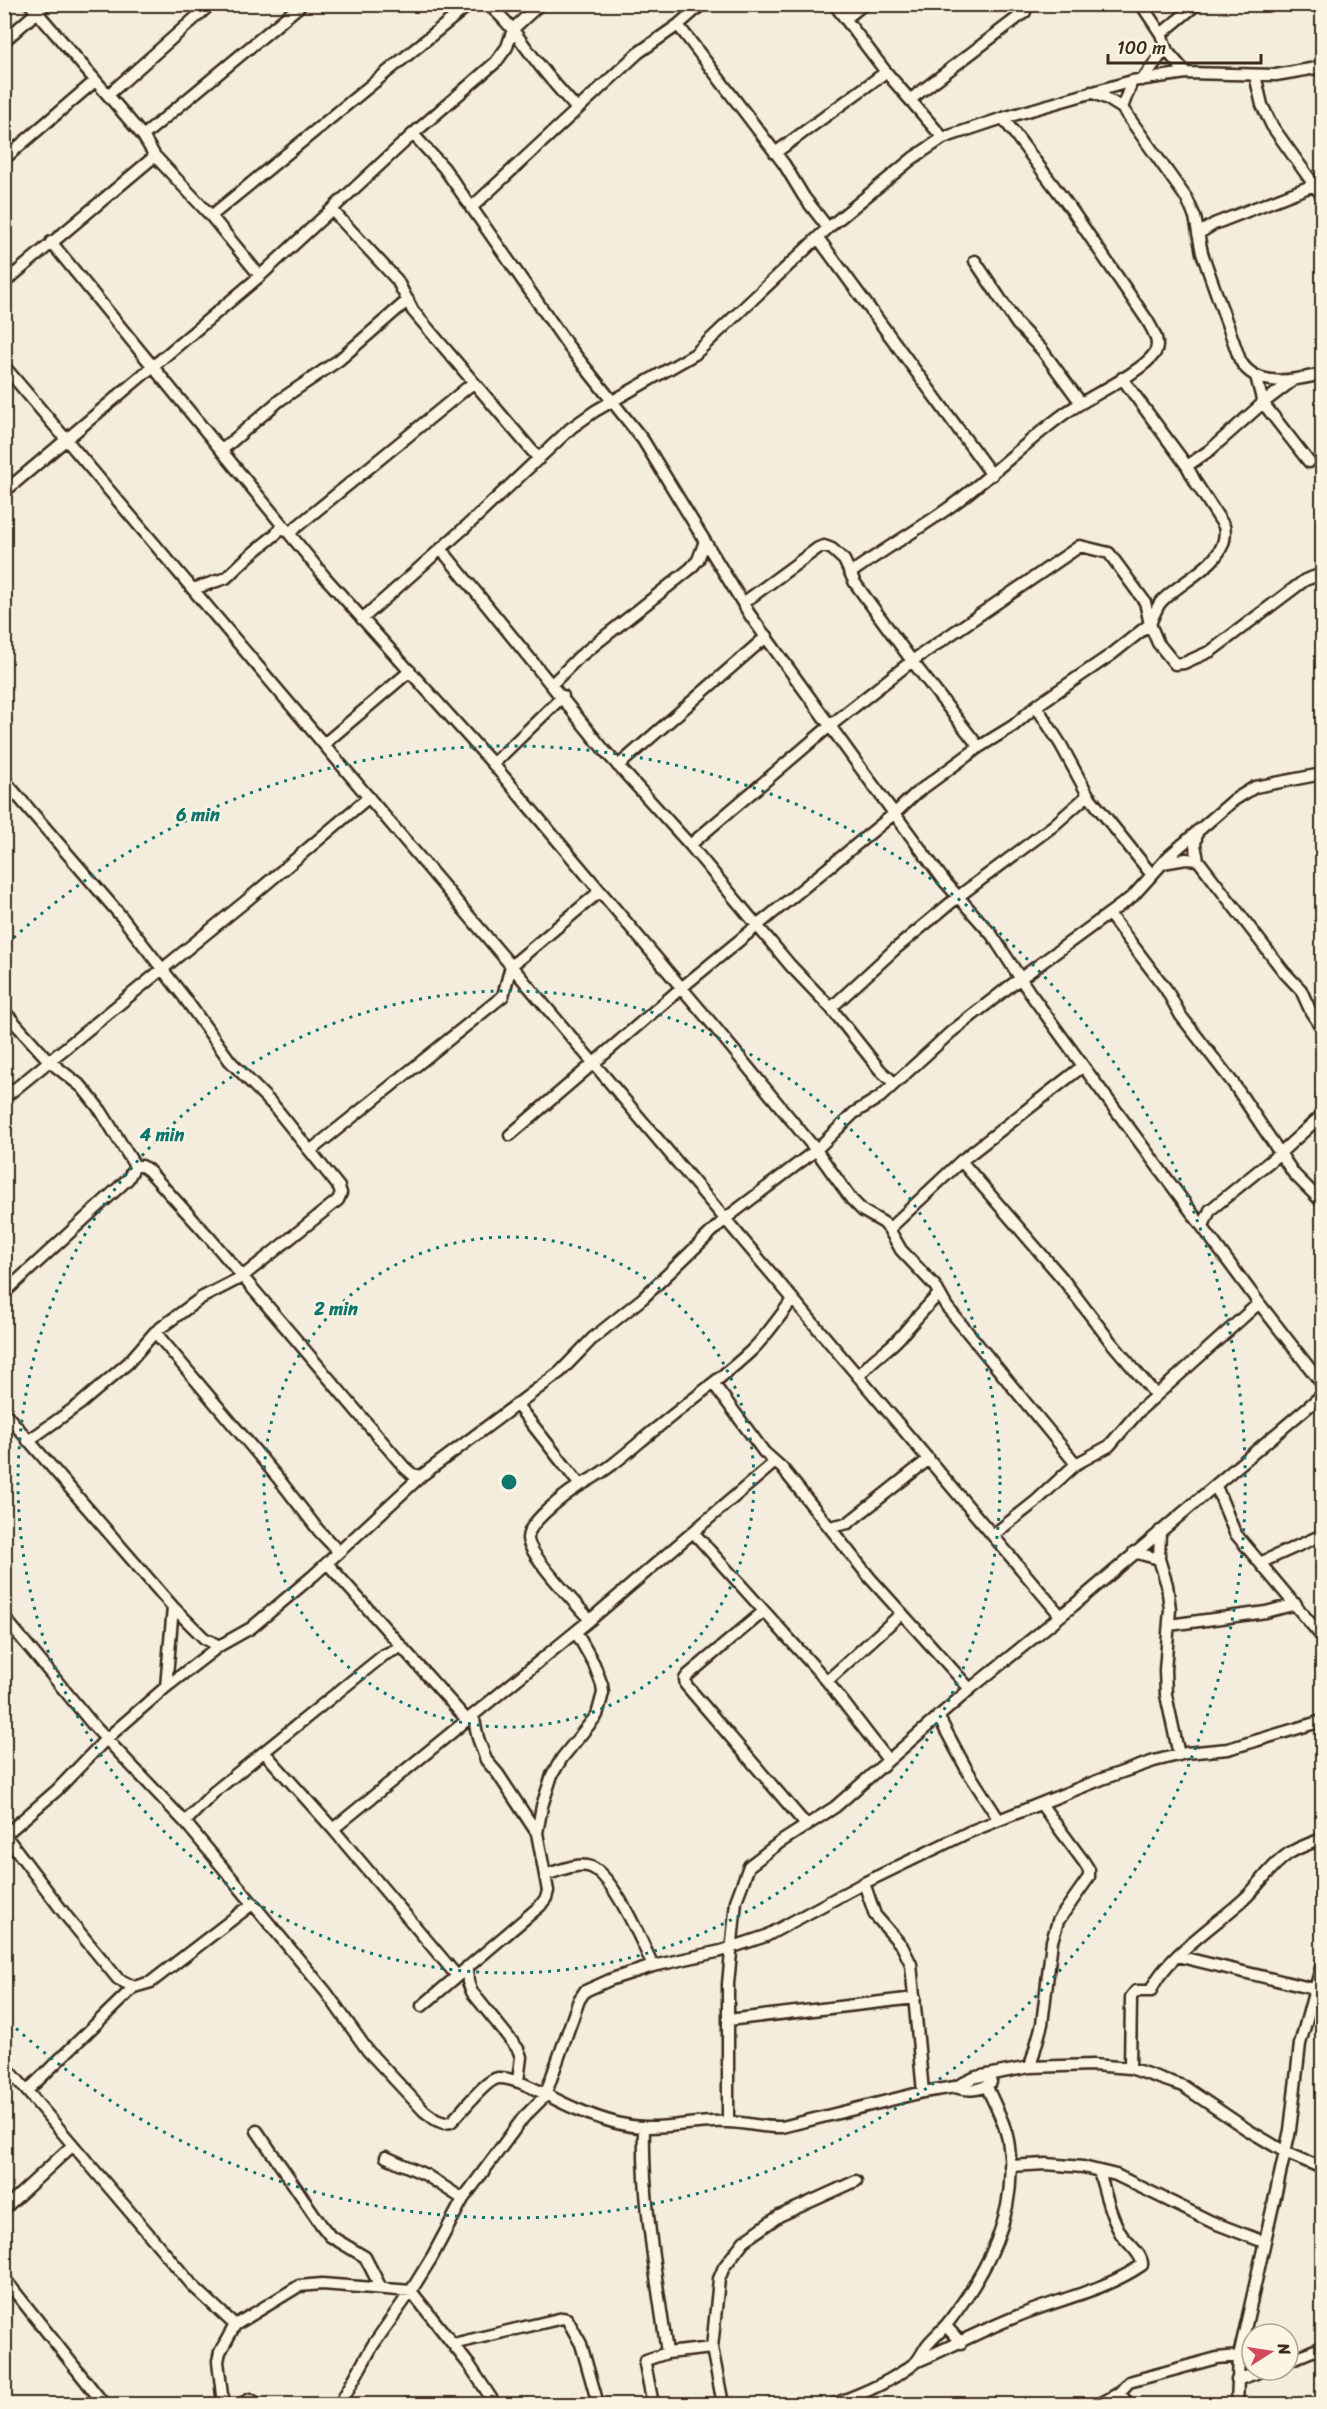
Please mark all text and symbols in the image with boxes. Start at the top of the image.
scale bar [1108,27,1261,65]
text: 100 m [1117,32,1166,64]
text: 6 min [175,799,220,831]
text: 4 min [139,1119,185,1151]
text: 2 min [313,1293,358,1325]
centre of rings [499,1472,519,1492]
north arrow [1240,2322,1300,2382]
text: N [1269,2340,1300,2358]

